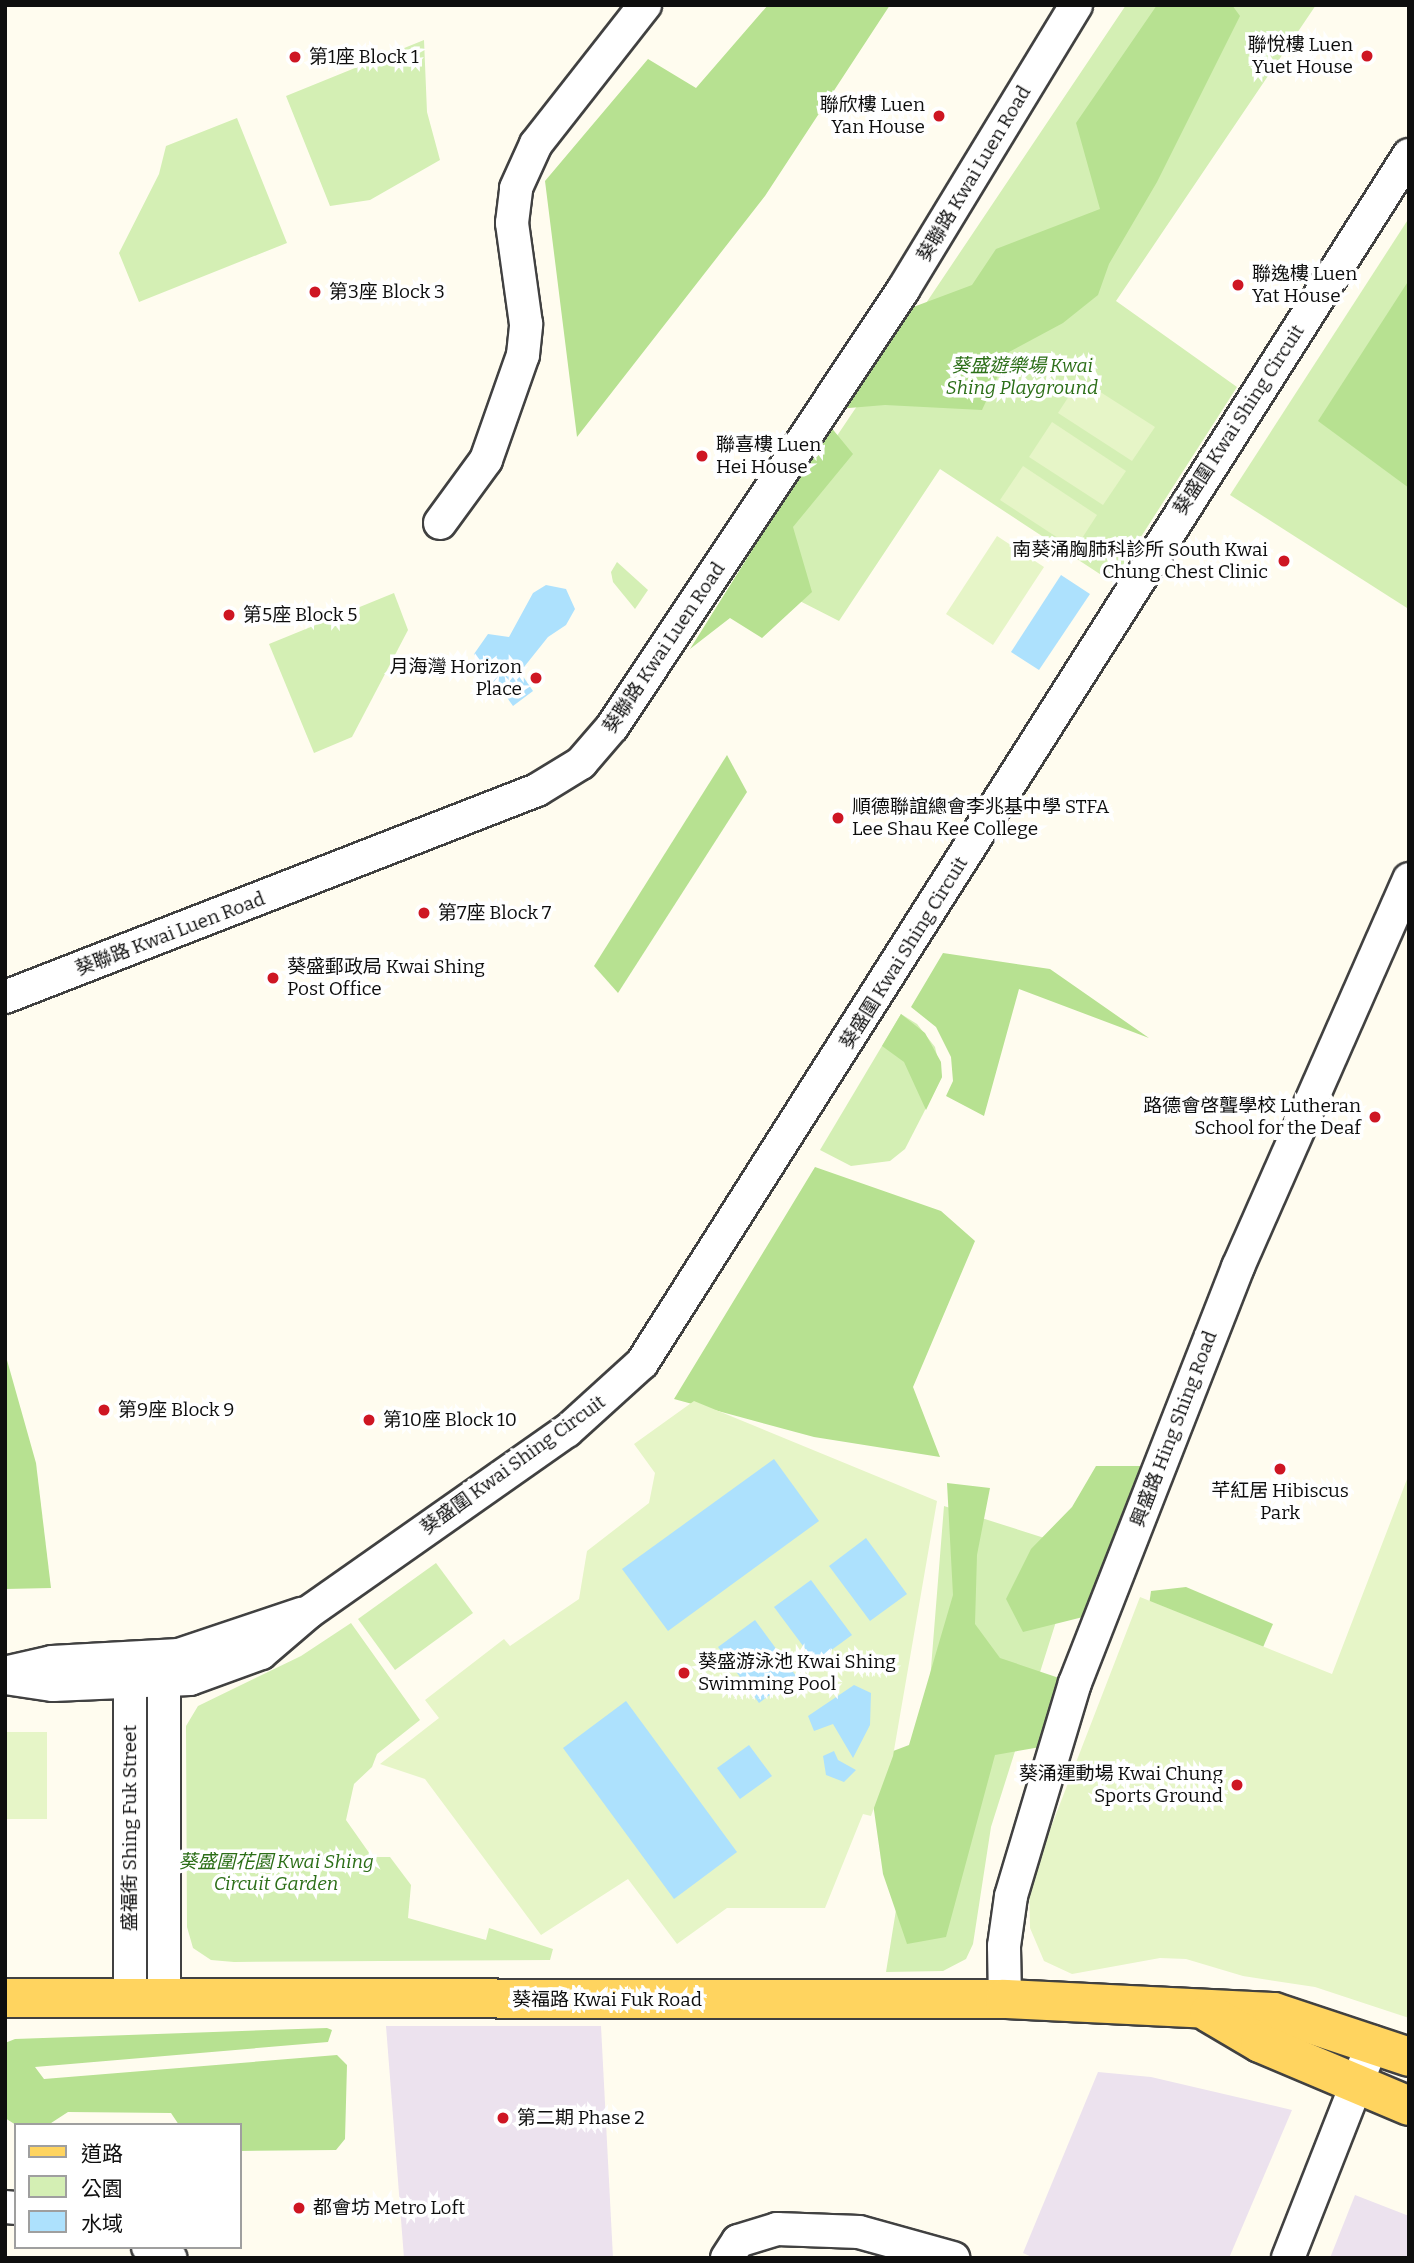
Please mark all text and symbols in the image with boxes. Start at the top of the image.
place label: 聯悅樓 Luen Yuet House [1248,34,1353,78]
place label: 第1座 Block 1 [309,46,419,68]
marker: 聯悅樓 Luen Yuet House [1359,48,1375,64]
marker: 第1座 Block 1 [287,49,303,65]
street label: 葵聯路 Kwai Luen Road [912,82,1036,266]
place label: 聯欣樓 Luen Yan House [820,94,925,138]
marker: 聯欣樓 Luen Yan House [931,108,947,124]
place label: 聯逸樓 Luen Yat House [1252,263,1357,307]
marker: 聯逸樓 Luen Yat House [1230,277,1246,293]
place label: 第3座 Block 3 [329,281,445,303]
marker: 第3座 Block 3 [307,284,323,300]
street label: 葵盛圍 Kwai Shing Circuit [1169,320,1309,520]
park label: 葵盛遊樂場 Kwai Shing Playground [946,355,1098,399]
place label: 聯喜樓 Luen Hei House [716,434,821,478]
marker: 聯喜樓 Luen Hei House [694,448,710,464]
place label: 南葵涌胸肺科診所 South Kwai Chung Chest Clinic [1012,539,1268,583]
marker: 南葵涌胸肺科診所 South Kwai Chung Chest Clinic [1274,551,1294,571]
street label: 葵聯路 Kwai Luen Road [598,558,730,738]
place label: 第5座 Block 5 [243,604,357,626]
marker: 第5座 Block 5 [221,607,237,623]
place label: 月海灣 Horizon Place [390,656,522,700]
marker: 月海灣 Horizon Place [528,670,544,686]
place label: 順德聯誼總會李兆基中學 STFA Lee Shau Kee College [852,796,1109,840]
marker: 順德聯誼總會李兆基中學 STFA Lee Shau Kee College [830,810,846,826]
street label: 葵盛圍 Kwai Shing Circuit [835,853,973,1053]
street label: 葵聯路 Kwai Luen Road [72,887,268,981]
place label: 第7座 Block 7 [438,902,551,924]
marker: 第7座 Block 7 [416,905,432,921]
place label: 葵盛郵政局 Kwai Shing Post Office [287,956,485,1000]
marker: 葵盛郵政局 Kwai Shing Post Office [265,970,281,986]
place label: 路德會啓聾學校 Lutheran School for the Deaf [1143,1095,1361,1139]
marker: 路德會啓聾學校 Lutheran School for the Deaf [1367,1109,1383,1125]
street label: 興盛路 Hing Shing Road [1126,1328,1222,1530]
street label: 葵盛圍 Kwai Shing Circuit [416,1390,610,1540]
place label: 第9座 Block 9 [118,1399,234,1421]
marker: 第9座 Block 9 [96,1402,112,1418]
place label: 第10座 Block 10 [383,1409,517,1431]
marker: 第10座 Block 10 [361,1412,377,1428]
marker: 芊紅居 Hibiscus Park [1272,1461,1288,1477]
place label: 芊紅居 Hibiscus Park [1211,1480,1349,1524]
place label: 葵盛游泳池 Kwai Shing Swimming Pool [698,1651,896,1695]
marker: 葵盛游泳池 Kwai Shing Swimming Pool [676,1665,692,1681]
street label: 盛福街 Shing Fuk Street [119,1725,141,1931]
place label: 葵涌運動場 Kwai Chung Sports Ground [1019,1763,1223,1807]
marker: 葵涌運動場 Kwai Chung Sports Ground [1229,1777,1245,1793]
park label: 葵盛圍花園 Kwai Shing Circuit Garden [178,1851,374,1895]
street label: 葵福路 Kwai Fuk Road [512,1989,702,2011]
place label: 第二期 Phase 2 [517,2107,645,2129]
marker: 第二期 Phase 2 [495,2110,511,2126]
legend [14,2123,242,2249]
text: 道路 [81,2141,123,2167]
text: 公園 [81,2176,123,2202]
place label: 都會坊 Metro Loft [313,2197,465,2219]
marker: 都會坊 Metro Loft [291,2200,307,2216]
text: 水域 [81,2211,123,2237]

